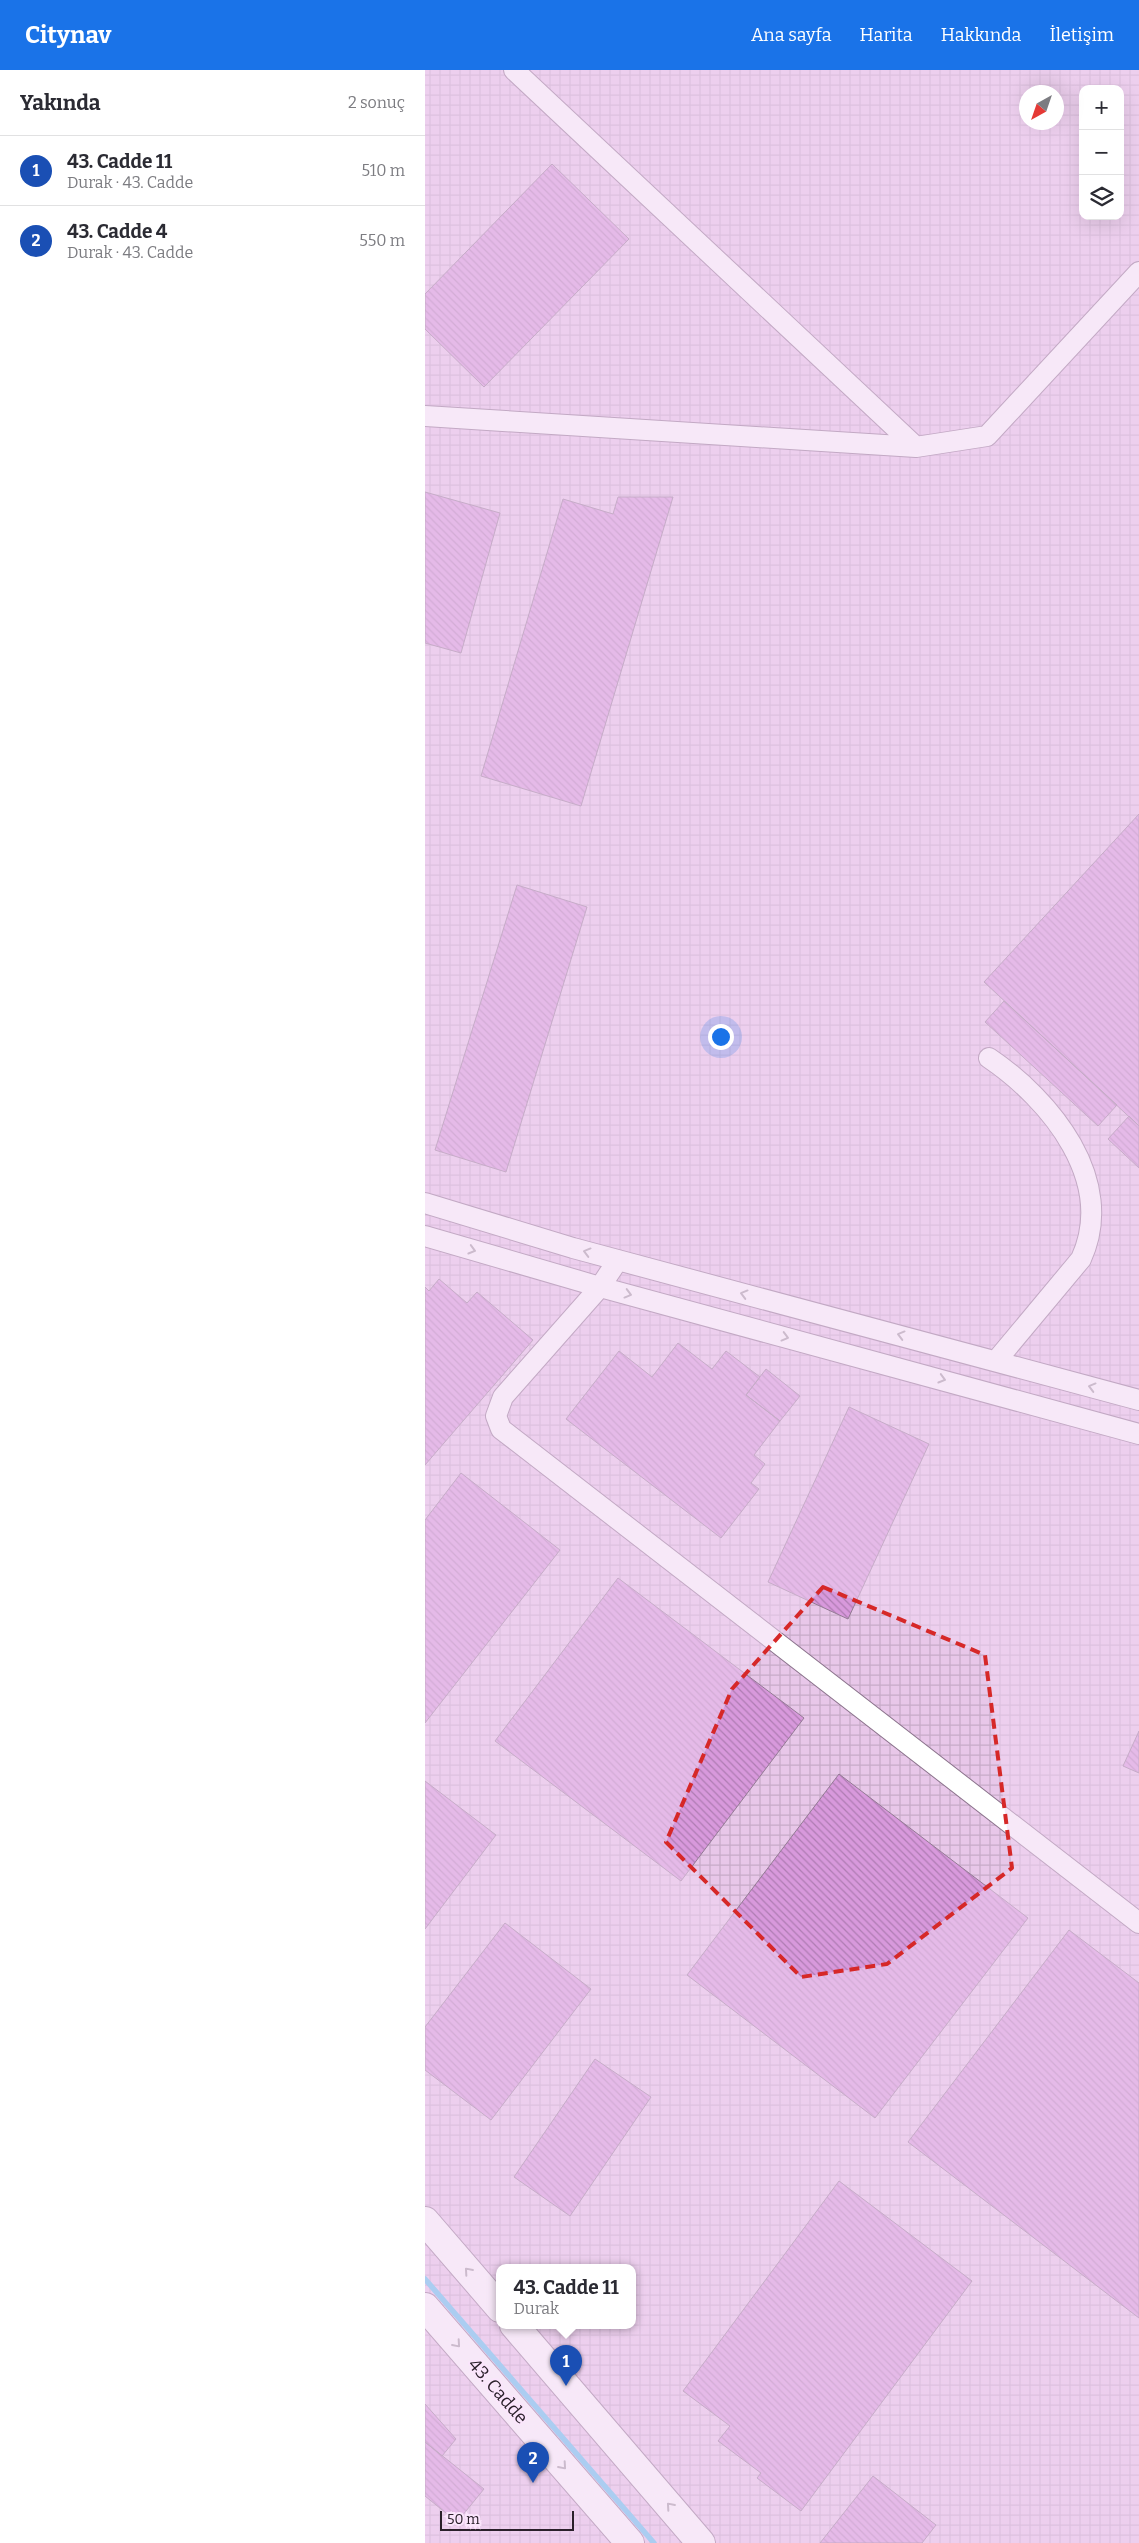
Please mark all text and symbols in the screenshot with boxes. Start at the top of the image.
text: Citynav [25,21,111,49]
text: Ana sayfa [751,24,832,46]
text: Harita [860,24,913,46]
text: Hakkında [941,24,1021,46]
text: İletişim [1049,24,1114,46]
north arrow [1019,85,1064,130]
map controls [1079,85,1124,220]
button: + [1079,85,1124,130]
text: Yakında [20,90,101,116]
text: 2 sonuç [348,93,405,112]
button: − [1079,130,1124,175]
text: 43. Cadde 11 [67,150,172,173]
text: 1 [33,161,39,180]
text: 510 m [361,161,405,180]
text: Durak · 43. Cadde [67,173,193,192]
button: layers [1079,175,1124,220]
text: 43. Cadde 4 [67,220,167,243]
text: 2 [31,231,41,250]
text: 550 m [359,231,405,250]
text: Durak · 43. Cadde [67,243,193,262]
your location [708,1024,734,1050]
one-way arrow [467,1244,475,1254]
one-way arrow [583,1247,592,1258]
one-way arrow [623,1289,631,1299]
one-way arrow [741,1289,749,1299]
one-way arrow [780,1331,788,1341]
one-way arrow [898,1331,906,1341]
one-way arrow [937,1373,945,1383]
one-way arrow [1088,1382,1096,1393]
popup [496,2264,636,2329]
one-way arrow [465,2268,474,2277]
text: 43. Cadde 11 [513,2276,619,2299]
text: Durak [513,2299,559,2318]
one-way arrow [451,2338,460,2347]
pin: 1 [550,2345,582,2386]
street label: 43. Cadde [464,2354,532,2428]
pin: 2 [517,2442,549,2483]
one-way arrow [558,2461,567,2470]
one-way arrow [667,2503,675,2512]
scale bar [440,2508,574,2531]
text: 50 m [447,2511,480,2528]

